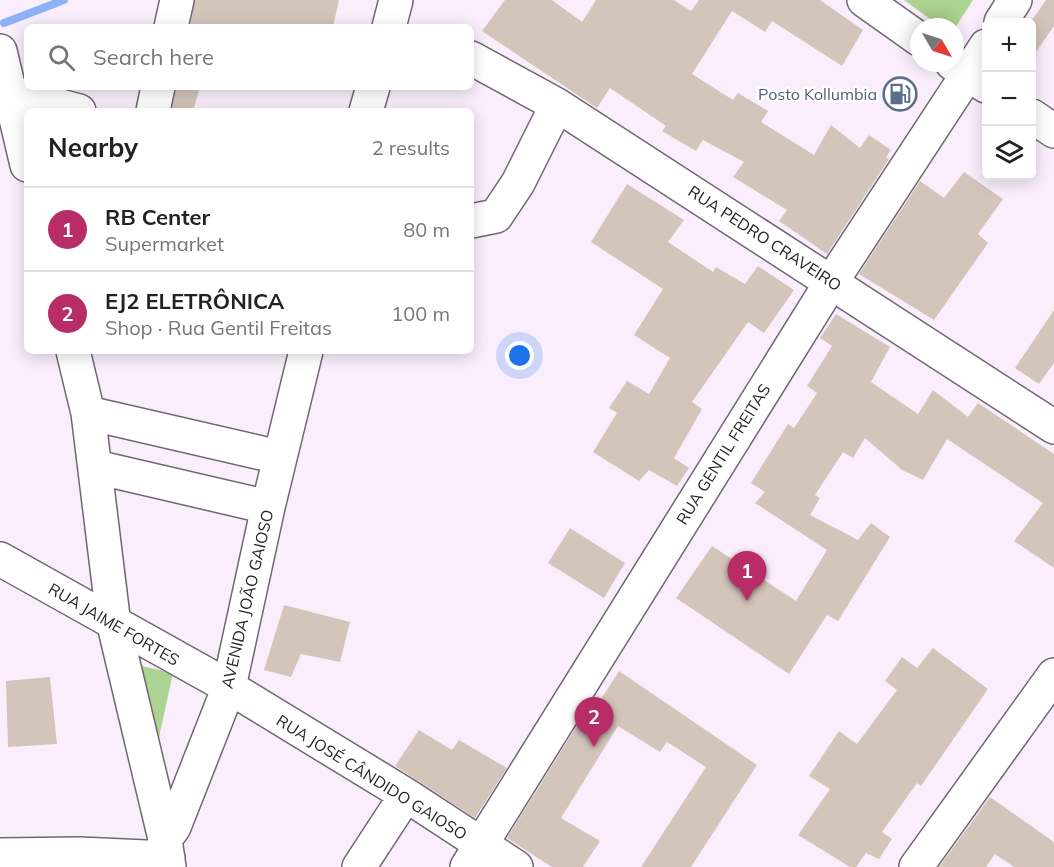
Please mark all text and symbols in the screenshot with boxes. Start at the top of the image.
north arrow [910,18,964,72]
map controls [982,18,1036,180]
button: + [982,18,1036,72]
search box [24,24,474,90]
icon: search [45,41,78,74]
text: Search here [93,43,214,71]
button: − [982,72,1036,126]
fuel station icon: Posto Kollumbia [882,76,918,112]
place label: Posto Kollumbia [758,84,877,104]
button: layers [982,126,1036,180]
text: Nearby [48,131,138,164]
text: 2 results [372,135,450,160]
street label: RUA PEDRO CRAVEIRO [685,181,845,295]
text: RB Center [105,203,210,231]
text: 1 [62,217,74,242]
text: 80 m [403,217,450,242]
text: Supermarket [105,231,224,256]
text: EJ2 ELETRÔNICA [105,287,284,315]
text: 2 [62,301,74,326]
text: 100 m [391,301,450,326]
text: Shop · Rua Gentil Freitas [105,315,332,340]
your location [505,341,534,370]
street label: RUA GENTIL FREITAS [672,380,774,528]
street label: AVENIDA JOÃO GAIOSO [217,508,277,690]
pin: 1 [728,552,766,601]
street label: RUA JAIME FORTES [45,578,183,670]
pin: 2 [574,698,614,747]
street label: RUA JOSÉ CÂNDIDO GAIOSO [273,710,471,844]

